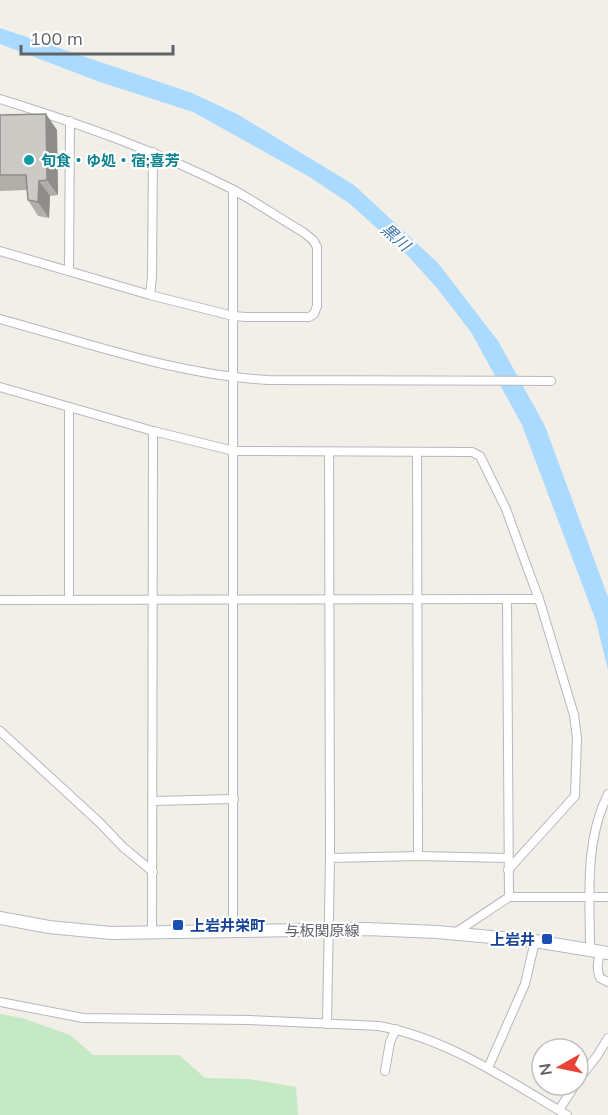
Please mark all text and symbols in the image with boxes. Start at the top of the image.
scale bar [21,18,172,56]
text: 100 m [30,27,83,50]
place label: 旬食・ゆ処・宿;喜芳 [41,151,180,170]
marker: 旬食・ゆ処・宿;喜芳 [22,153,36,167]
water label: 黒川 [377,219,416,256]
place label: 上岩井栄町 [190,916,265,935]
marker: 上岩井栄町 [171,918,185,932]
street label: 与板関原線 [284,921,360,940]
place label: 上岩井 [490,930,535,949]
marker: 上岩井 [540,932,554,946]
north arrow [530,1037,590,1097]
text: N [534,1062,556,1077]

